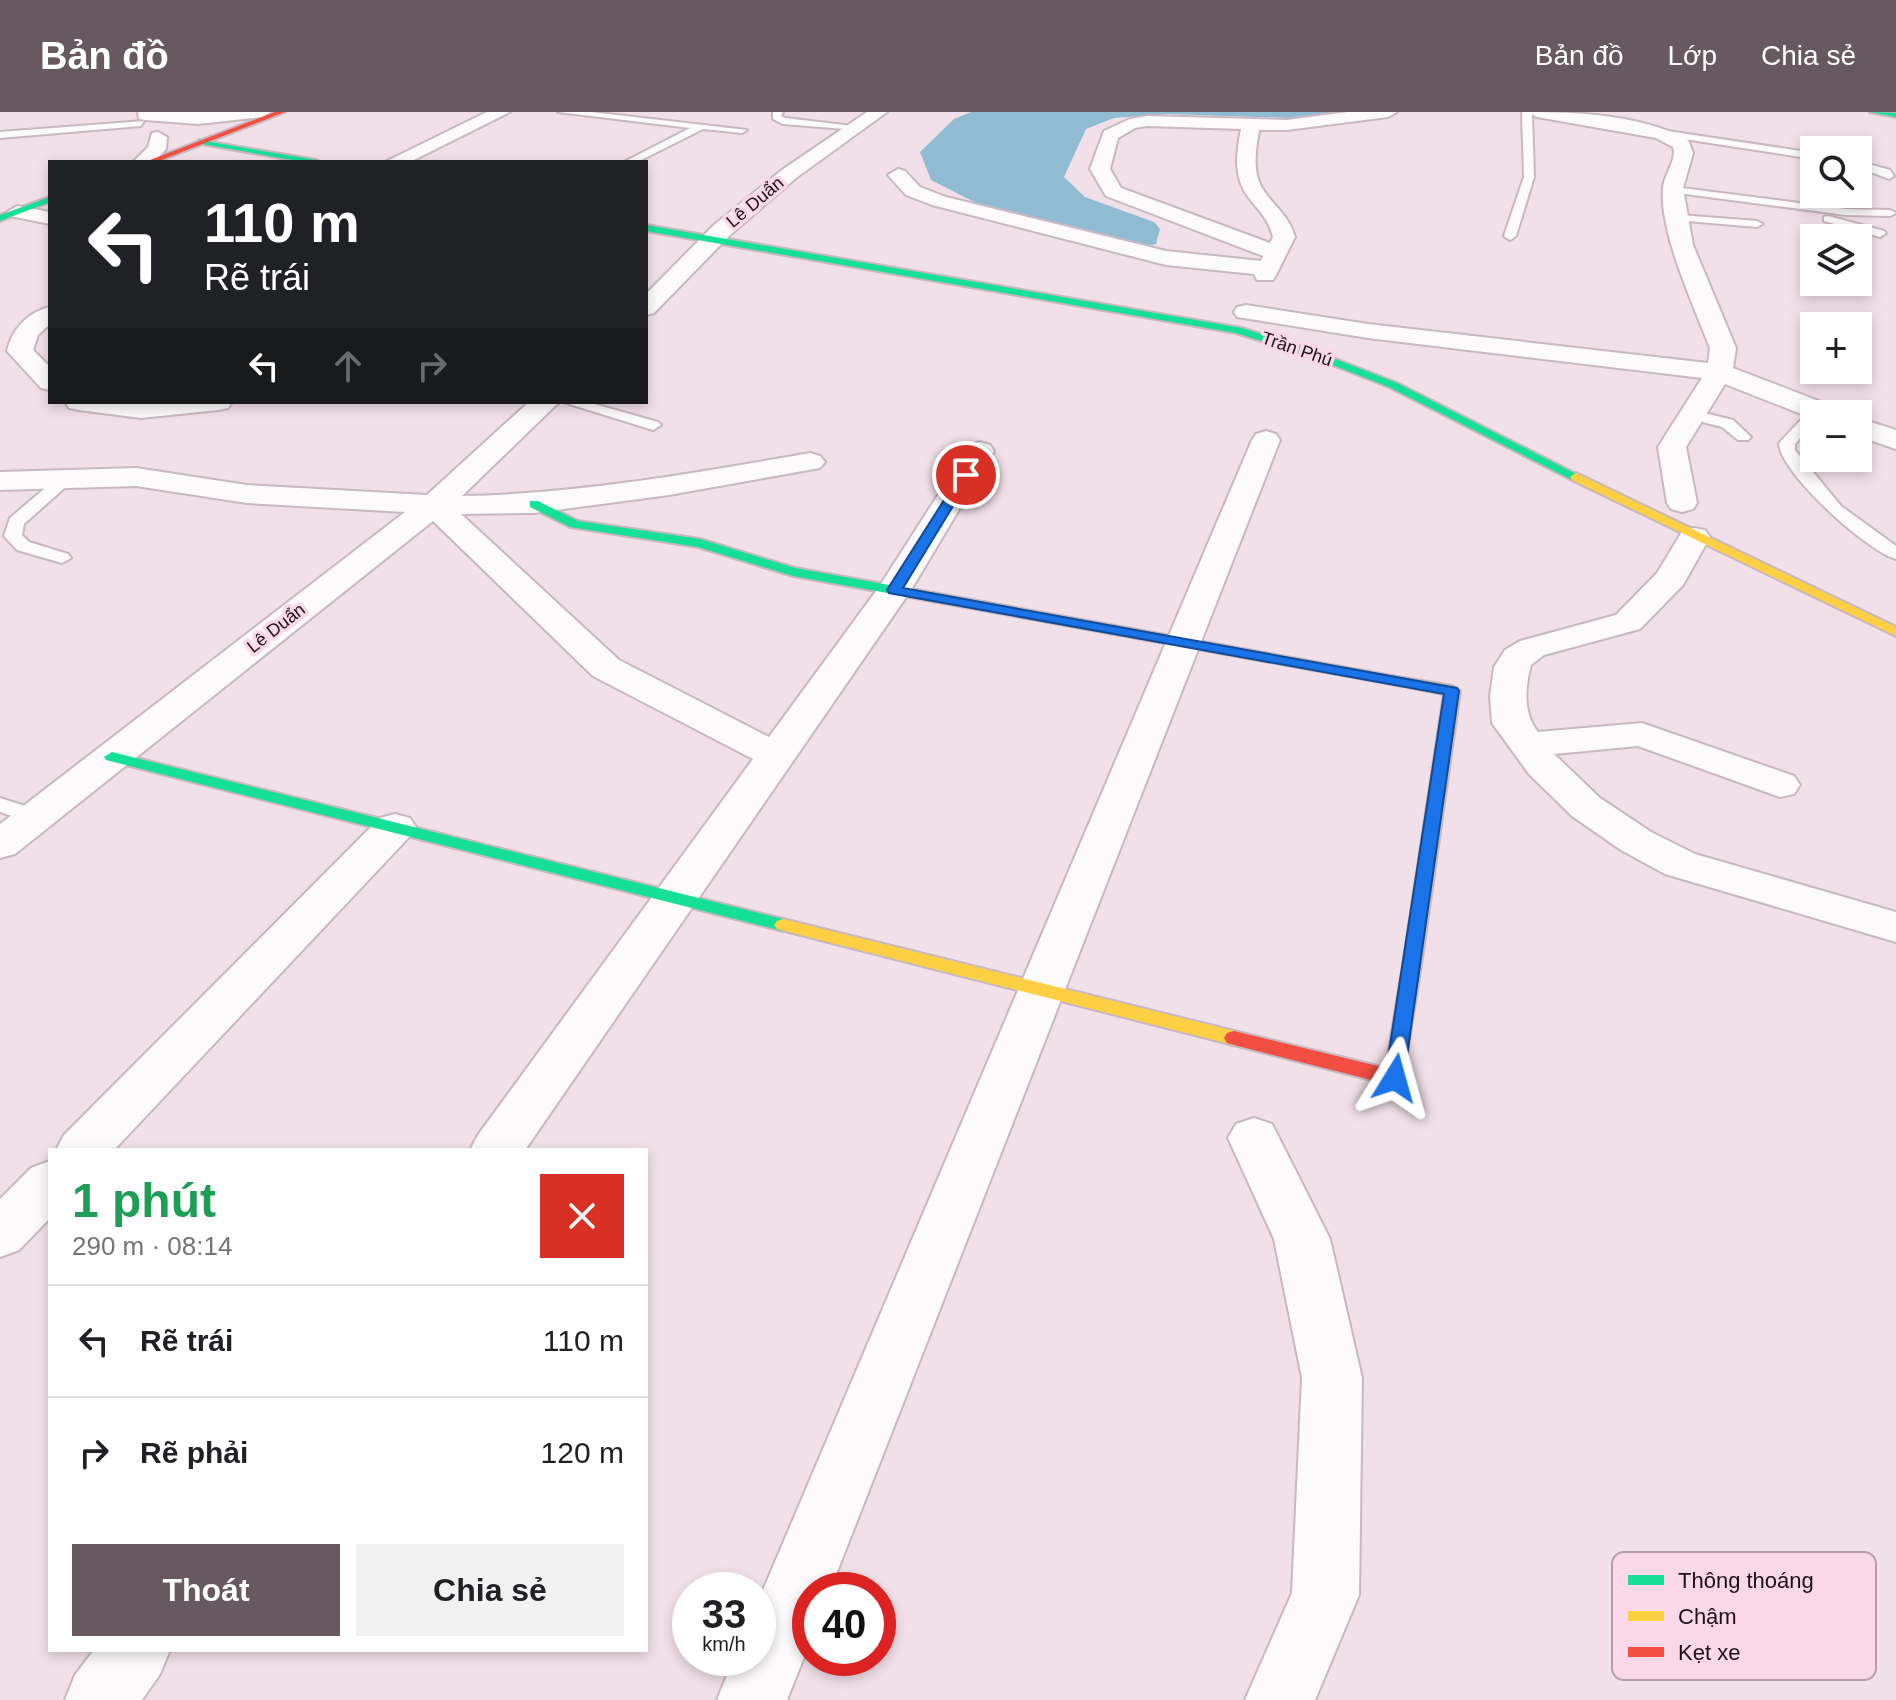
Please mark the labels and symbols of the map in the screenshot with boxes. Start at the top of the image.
street label: Lê Duẩn [723,172,787,232]
street label: Trần Phú [1259,328,1335,370]
pin [932,441,1000,509]
street label: Lê Duẩn [243,599,309,657]
position arrow [1353,1036,1437,1120]
legend [1612,1552,1876,1680]
text: Thông thoáng [1678,1568,1814,1593]
speed limit sign: 40 [792,1572,896,1676]
text: Chậm [1678,1604,1737,1629]
text: Kẹt xe [1678,1640,1740,1665]

